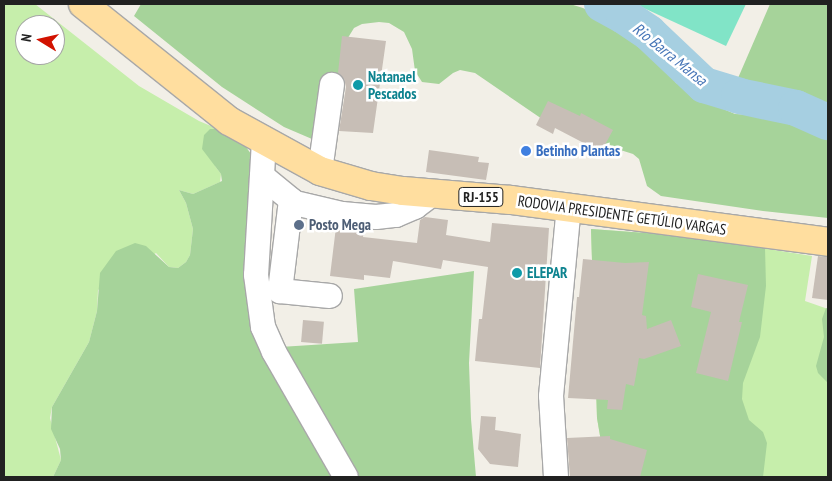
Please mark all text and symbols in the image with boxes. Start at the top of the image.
north arrow [15,15,65,65]
water label: Rio Barra Mansa [629,18,711,90]
text: N [17,33,36,43]
place label: Natanael Pescados [368,67,416,102]
marker: Natanael Pescados [352,79,364,91]
place label: Betinho Plantas [536,142,620,160]
marker: Betinho Plantas [520,145,532,157]
road number: RJ-155 [457,186,505,208]
street label: RODOVIA PRESIDENTE GETÚLIO VARGAS [516,191,728,239]
place label: Posto Mega [309,216,371,234]
marker: Posto Mega [293,219,305,231]
place label: ELEPAR [527,264,567,282]
marker: ELEPAR [511,267,523,279]

